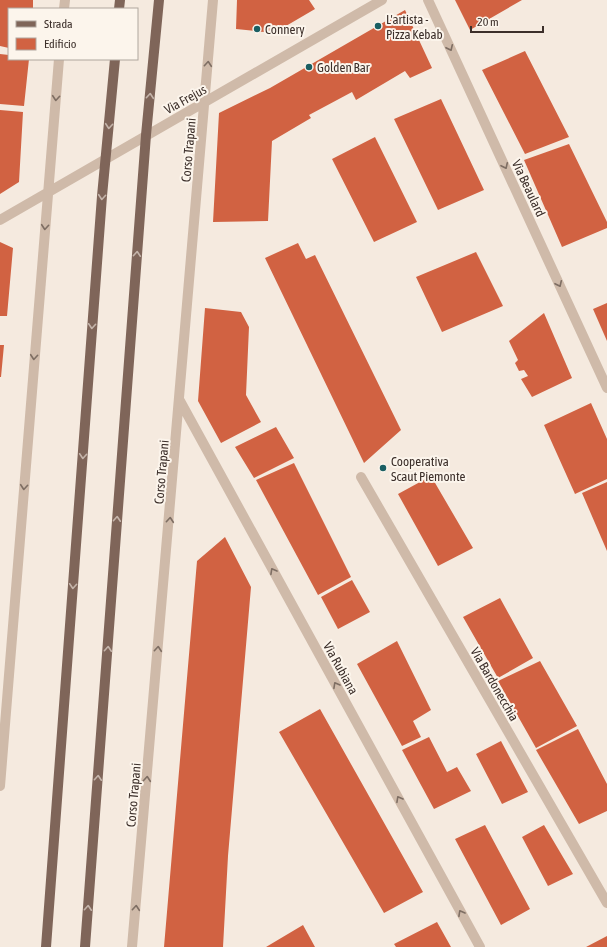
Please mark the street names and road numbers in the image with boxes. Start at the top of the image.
street label: Via Frejus [162,82,209,117]
street label: Corso Trapani [178,117,199,183]
street label: Via Beaulard [509,157,548,219]
street label: Corso Trapani [151,439,172,505]
street label: Via Rubiana [320,639,361,697]
street label: Via Bardonecchia [467,645,522,724]
street label: Corso Trapani [123,762,144,828]

